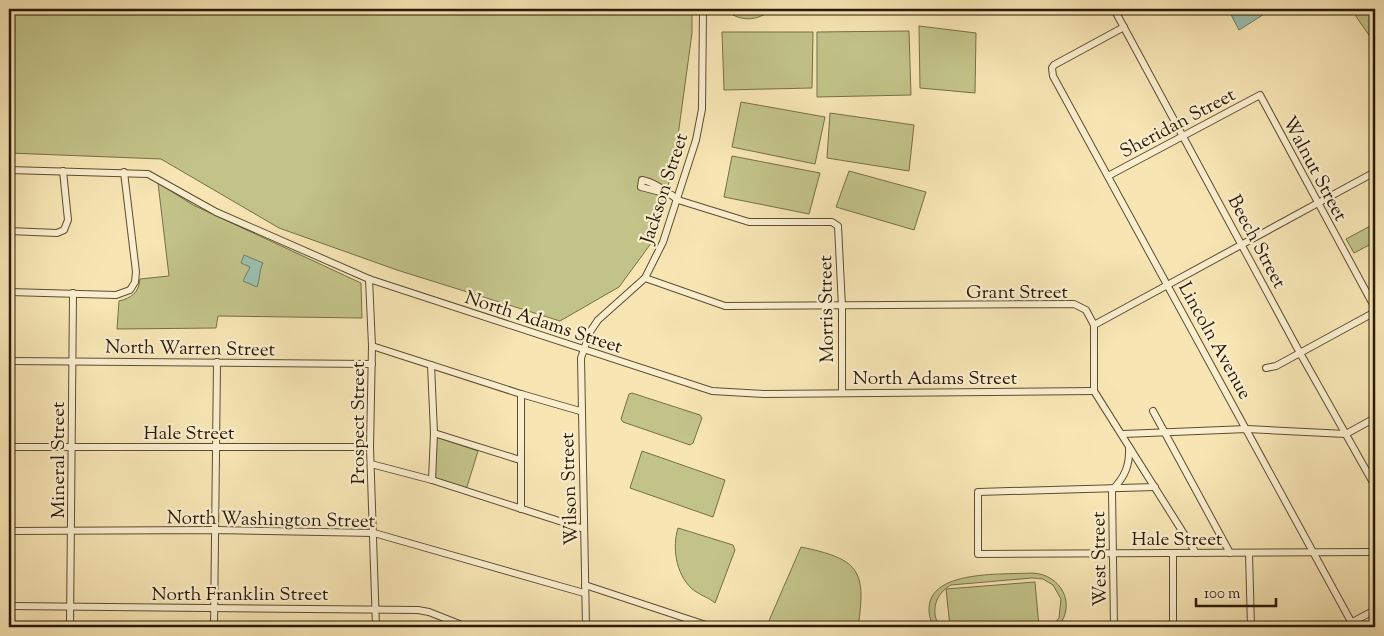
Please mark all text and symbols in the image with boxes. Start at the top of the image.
street label: Sheridan Street [1116,82,1241,166]
street label: Walnut Street [1275,112,1353,227]
street label: Jackson Street [634,129,696,249]
street label: Beech Street [1220,191,1292,294]
street label: Morris Street [813,254,842,363]
street label: Lincoln Avenue [1170,277,1257,405]
street label: Grant Street [966,280,1069,307]
street label: North Adams Street [461,285,626,362]
street label: North Warren Street [105,335,276,364]
street label: Prospect Street [346,361,373,484]
street label: North Adams Street [853,366,1018,393]
street label: Mineral Street [46,401,73,519]
street label: Hale Street [144,421,235,448]
street label: Wilson Street [555,432,586,546]
street label: North Washington Street [167,505,376,536]
street label: West Street [1086,511,1115,607]
street label: Hale Street [1132,527,1223,554]
scale bar [1196,576,1276,608]
street label: North Franklin Street [152,582,329,609]
text: 100 m [1204,584,1241,605]

